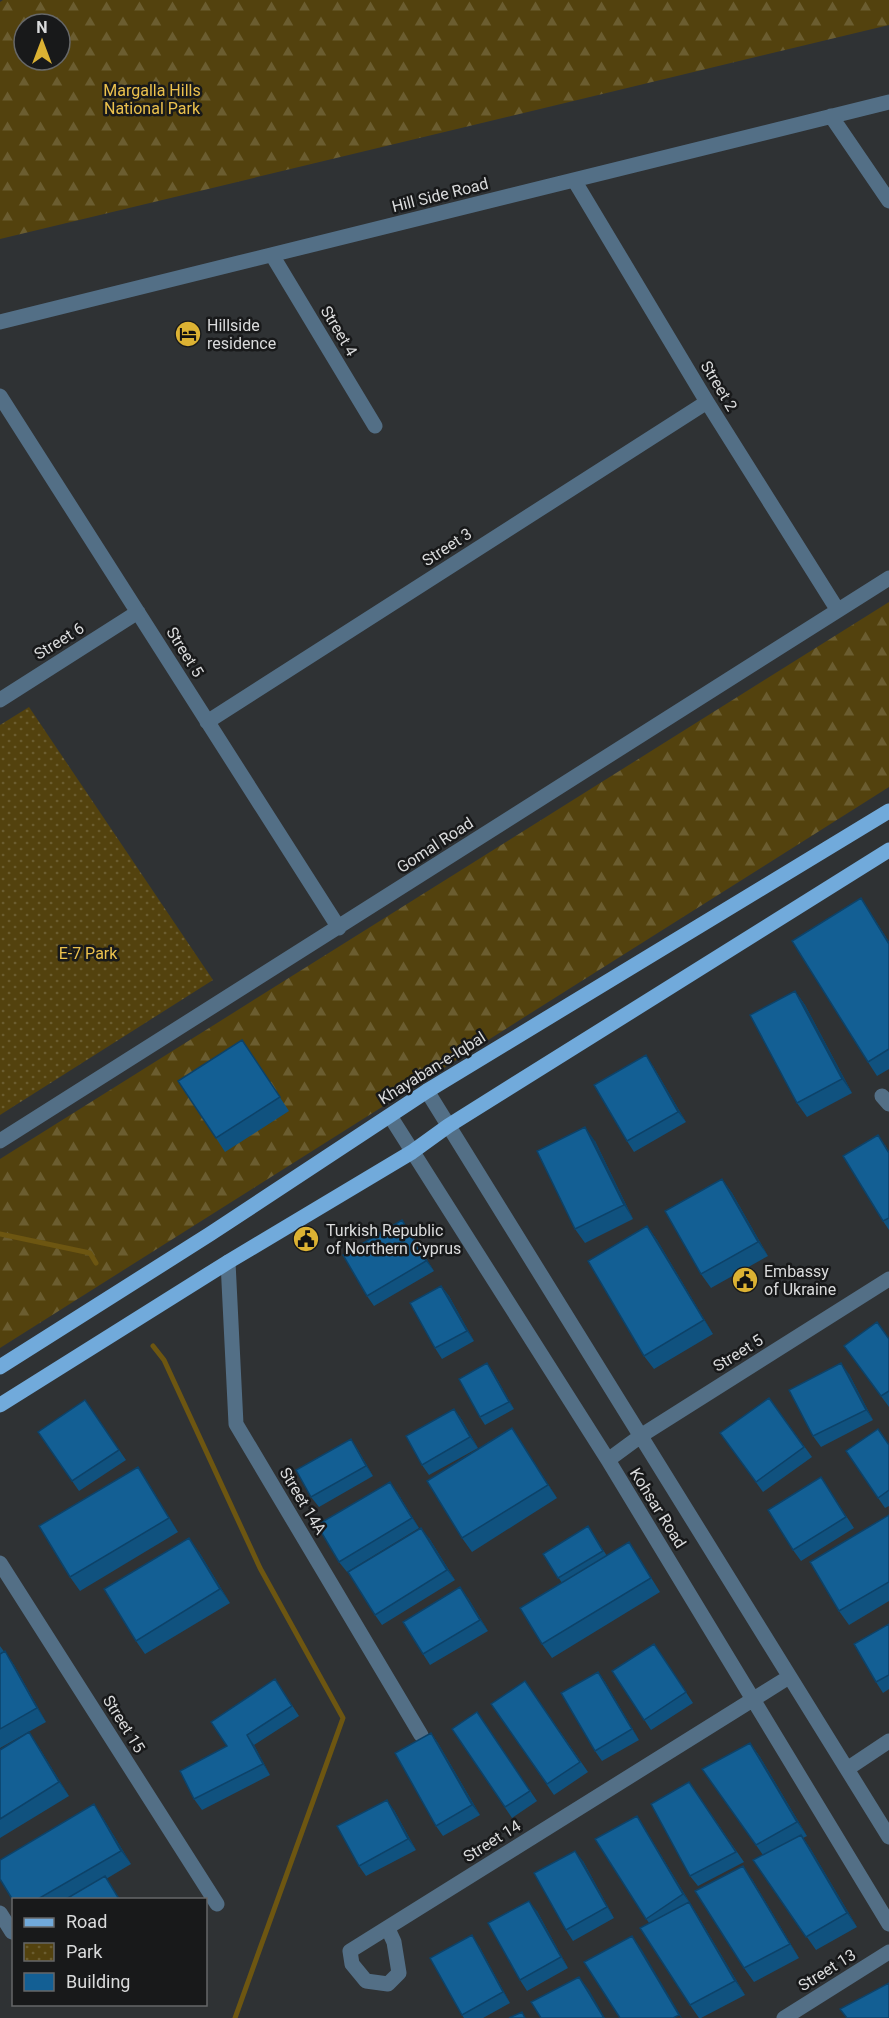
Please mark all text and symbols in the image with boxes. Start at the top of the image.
north arrow [12,12,72,72]
text: N [36,18,48,37]
park label: Margalla Hills National Park [103,81,201,118]
street label: Hill Side Road [390,174,490,216]
street label: Street 4 [317,302,361,360]
place label: Hillside residence [207,316,276,353]
hotel icon: Hillside residence [173,319,203,349]
street label: Street 2 [697,357,741,415]
street label: Street 3 [419,524,475,570]
street label: Street 6 [31,618,87,664]
street label: Street 5 [162,624,208,680]
street label: Gomal Road [393,813,477,877]
park label: E-7 Park [59,944,118,963]
street label: Khayaban-e-Iqbal [375,1027,489,1109]
place label: Turkish Republic of Northern Cyprus [326,1221,461,1258]
public building icon: Turkish Republic of Northern Cyprus [291,1224,321,1254]
place label: Embassy of Ukraine [764,1262,836,1299]
public building icon: Embassy of Ukraine [730,1265,760,1295]
street label: Street 5 [710,1330,766,1376]
street label: Street 14A [276,1464,331,1538]
street label: Kohsar Road [626,1464,690,1552]
street label: Street 15 [99,1692,149,1756]
street label: Street 14 [460,1816,524,1866]
legend [12,1898,207,2006]
text: Road [66,1911,107,1932]
text: Park [66,1941,103,1962]
street label: Street 13 [795,1945,859,1995]
text: Building [66,1971,130,1992]

